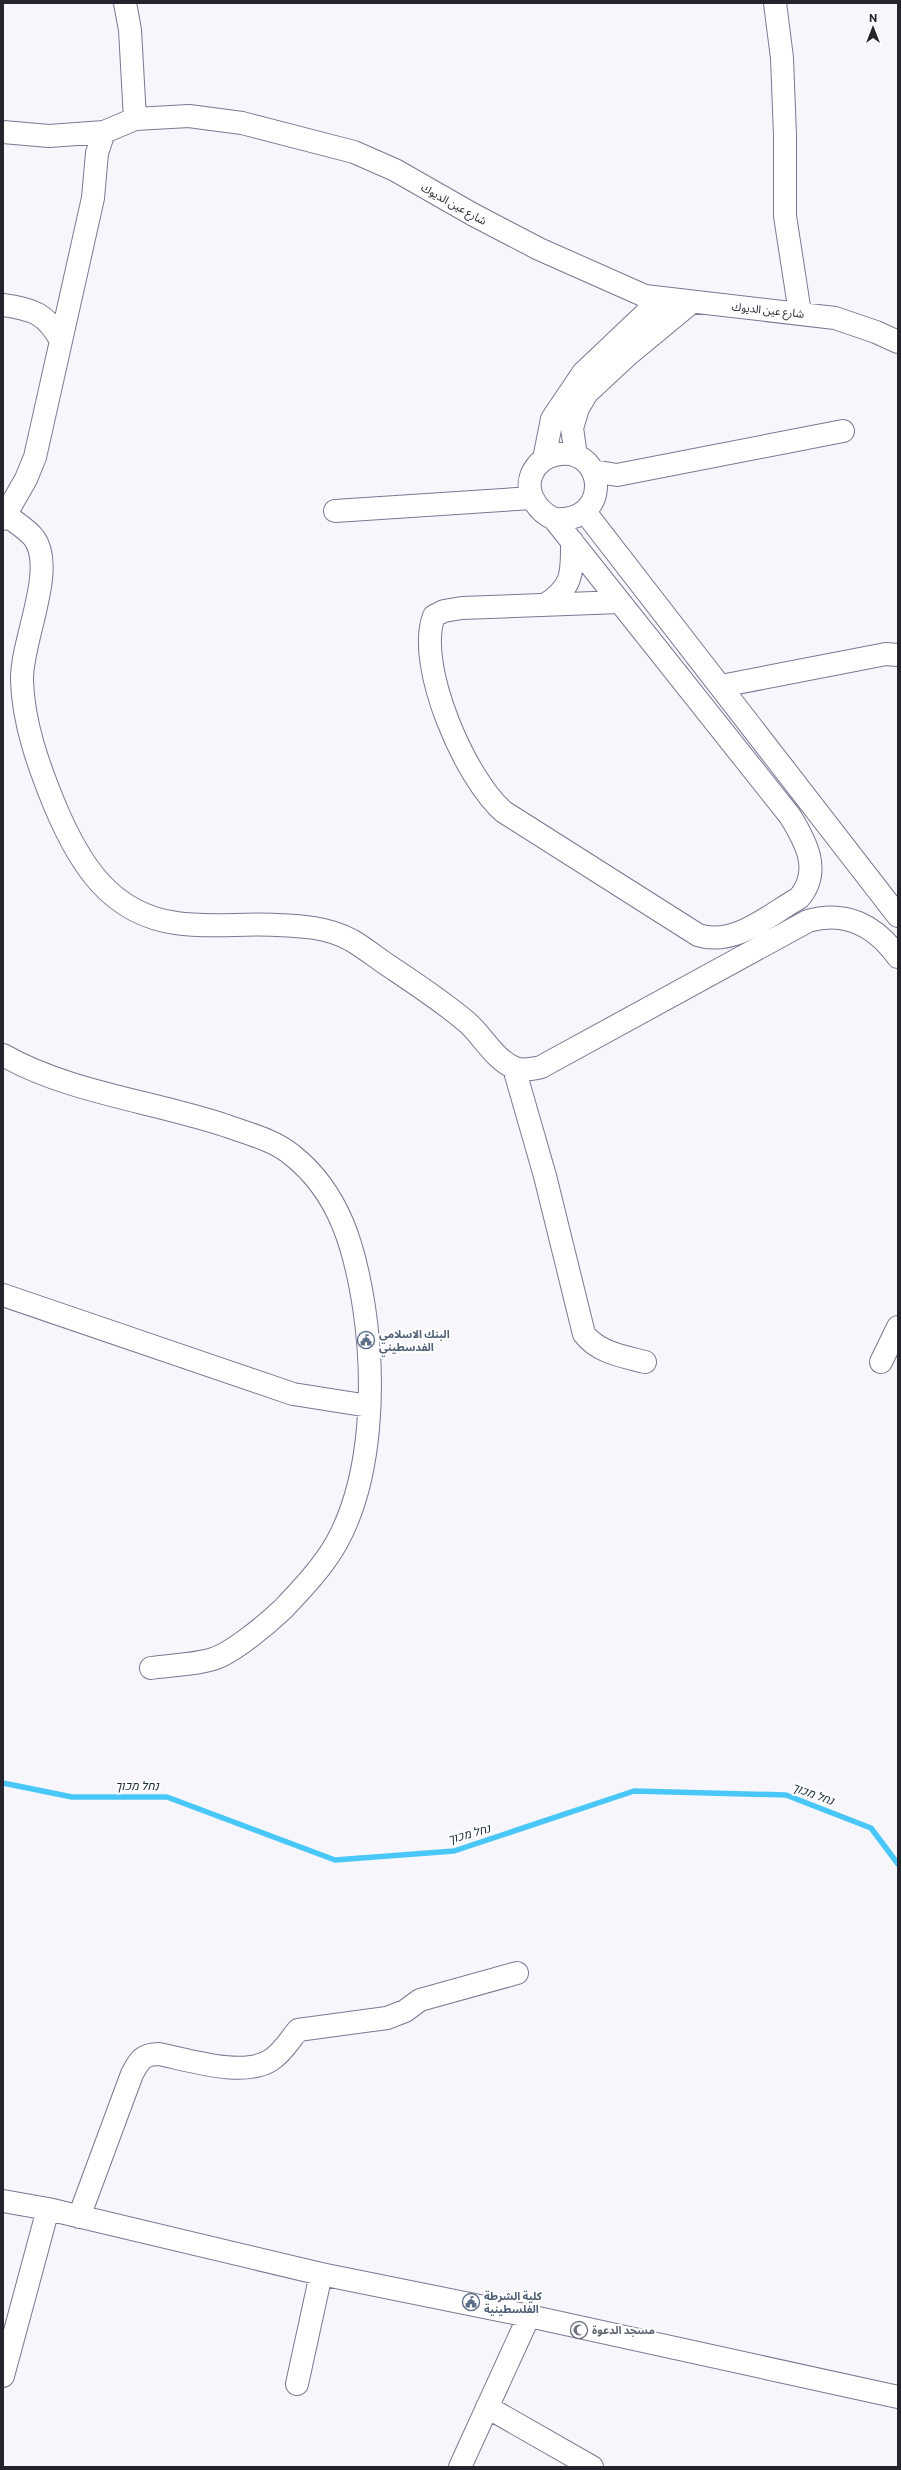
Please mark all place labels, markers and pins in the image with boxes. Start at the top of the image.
place label: البنك الاسلامي الفدسطيني [379,1327,450,1357]
public building icon: البنك الاسلامي الفدسطيني [356,1330,376,1350]
place label: كلية الشرطة الفلسطينية [484,2289,543,2316]
public building icon: كلية الشرطة الفلسطينية [461,2292,481,2312]
mosque icon: مسجد الدعوة [569,2320,589,2340]
place label: مسجد الدعوة [592,2323,655,2337]

